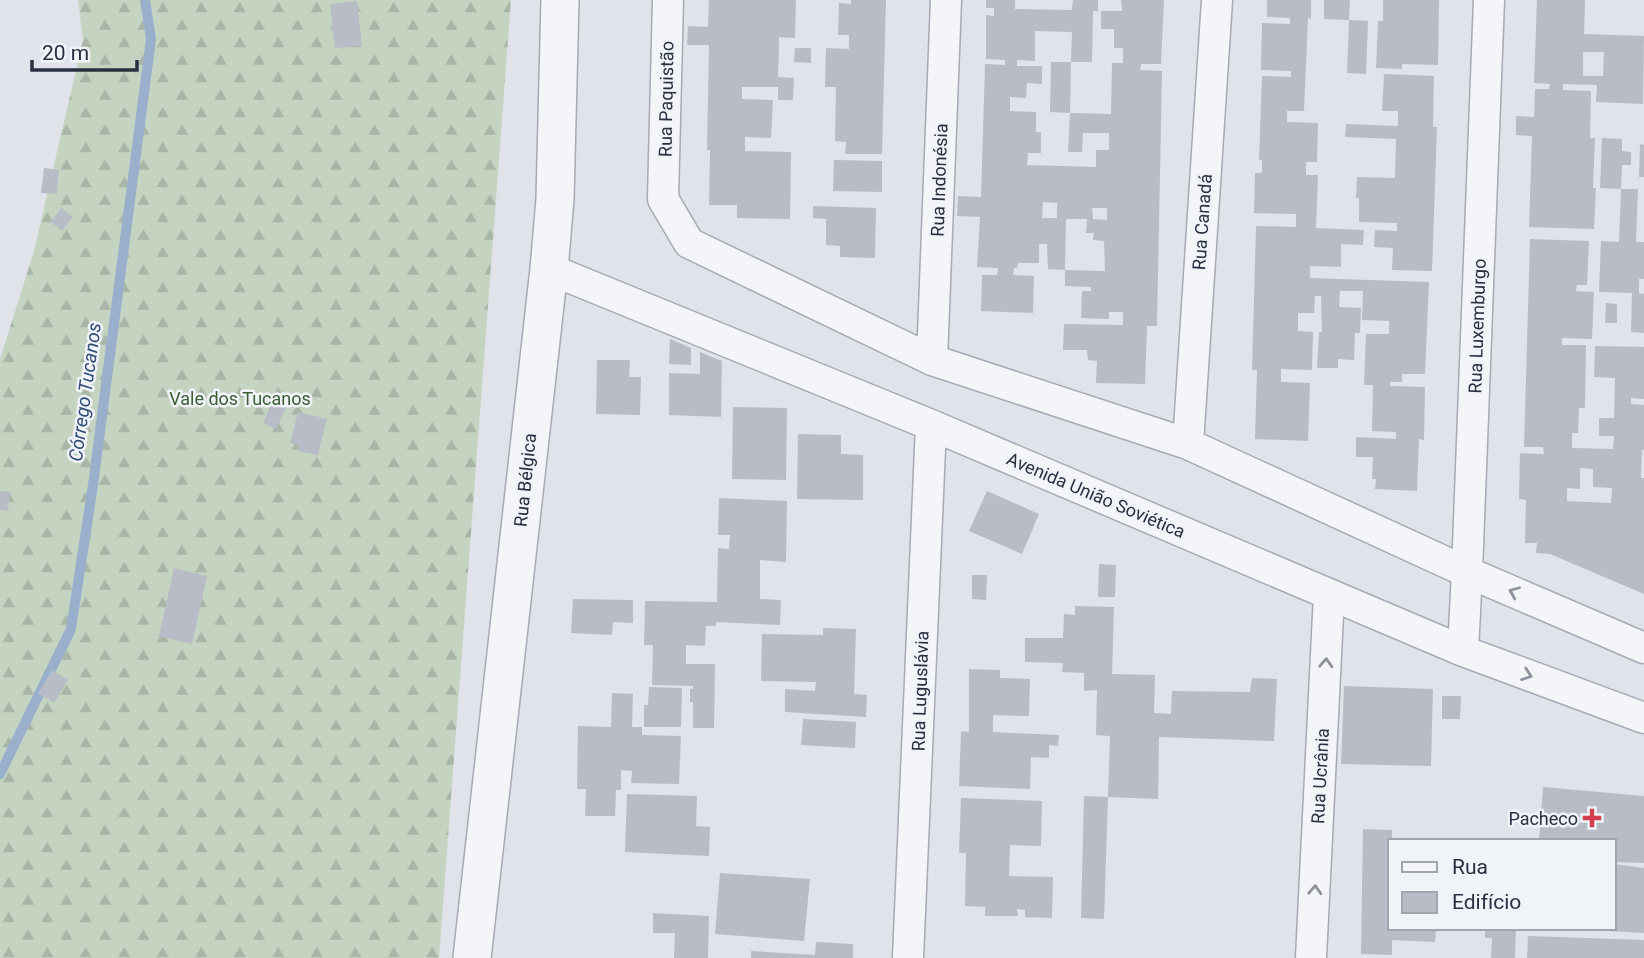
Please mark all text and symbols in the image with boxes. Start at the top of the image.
scale bar [32,28,136,72]
text: 20 m [42,41,89,65]
street label: Rua Paquistão [654,41,678,157]
street label: Rua Indonésia [927,123,951,237]
street label: Rua Canadá [1188,173,1216,271]
street label: Rua Luxemburgo [1464,258,1490,394]
water label: Córrego Tucanos [64,321,106,463]
park label: Vale dos Tucanos [169,388,311,409]
street label: Rua Bélgica [510,432,540,528]
street label: Avenida União Soviética [1004,448,1188,542]
one-way arrow [1509,586,1521,600]
street label: Rua Luguslávia [907,630,933,752]
one-way arrow [1318,657,1333,668]
one-way arrow [1521,667,1533,681]
street label: Rua Ucrânia [1307,728,1333,824]
place label: Pacheco [1508,808,1578,829]
marker: Pacheco [1584,810,1600,826]
legend [1388,839,1616,930]
text: Rua [1452,855,1488,879]
one-way arrow [1307,884,1322,895]
text: Edifício [1452,890,1521,914]

